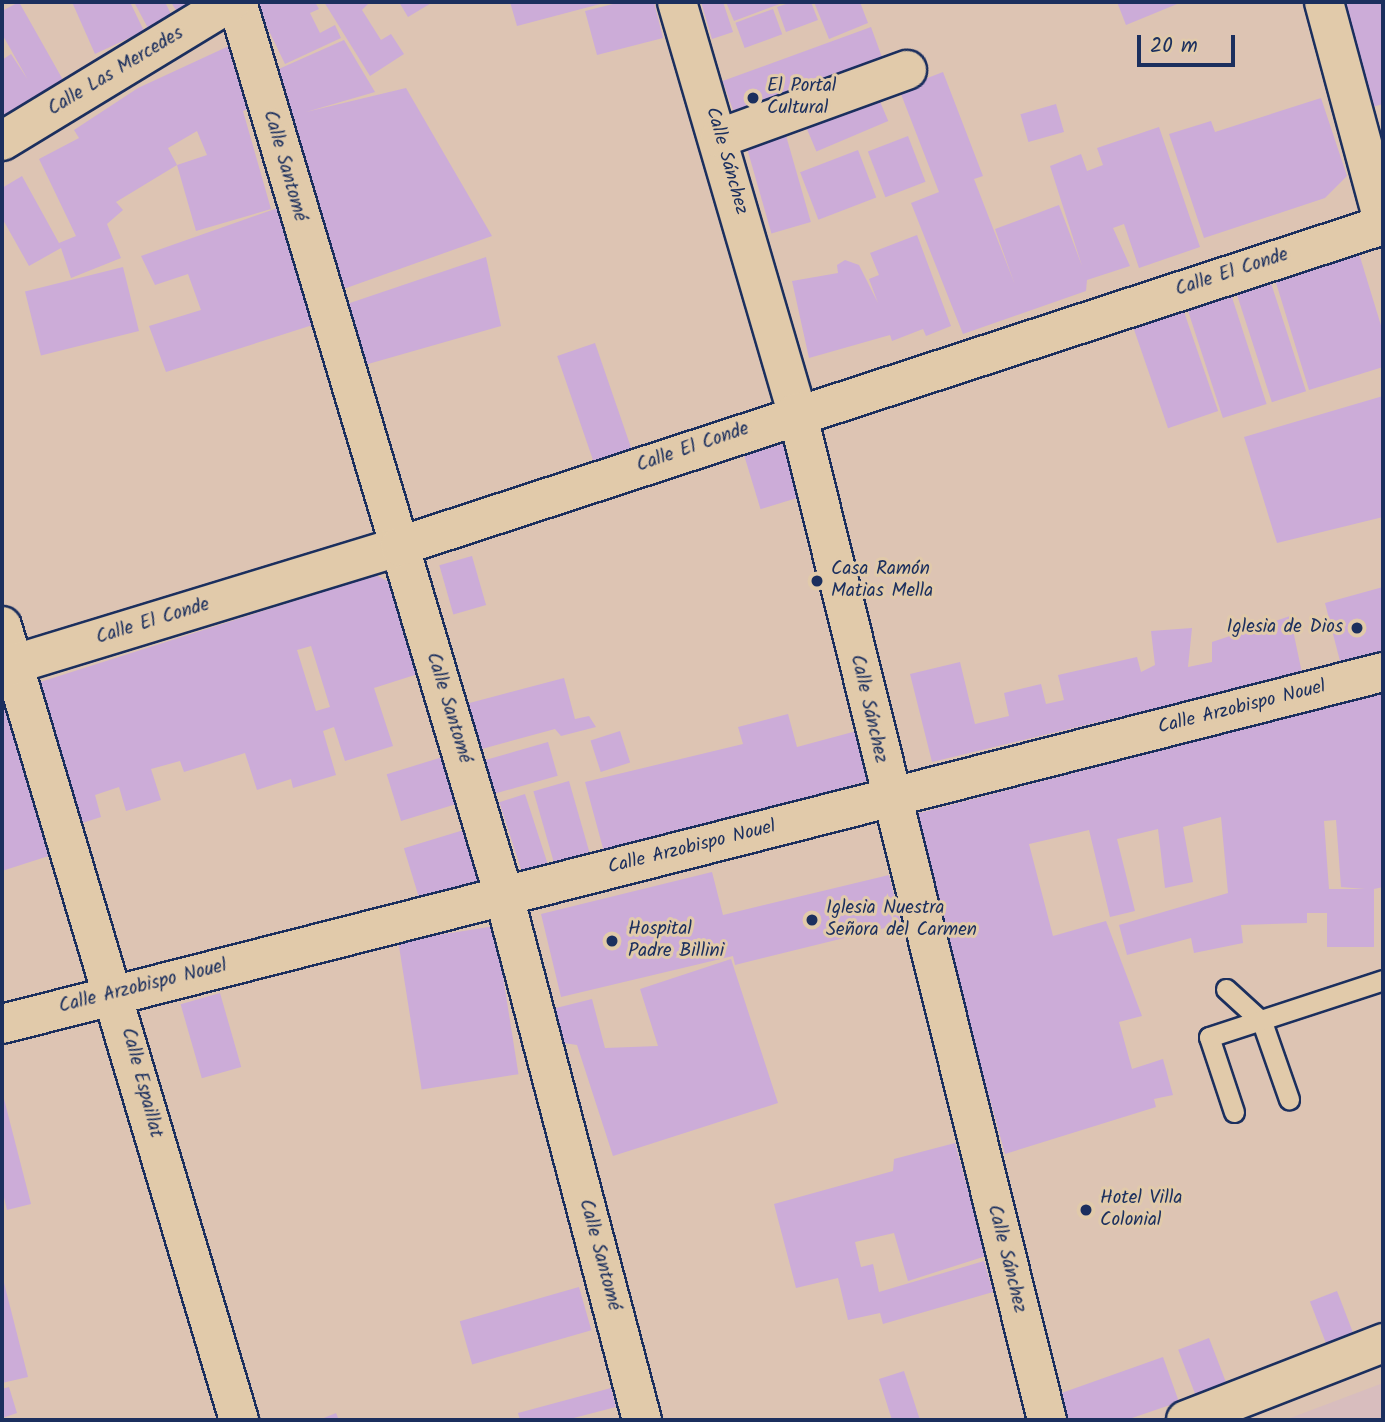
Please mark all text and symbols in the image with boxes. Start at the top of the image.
scale bar [1140,21,1238,65]
street label: Calle Las Mercedes [44,23,188,121]
text: 20 m [1150,30,1198,63]
place label: El Portal Cultural [767,76,837,120]
marker: El Portal Cultural [745,90,761,106]
street label: Calle Sánchez [700,105,752,217]
street label: Calle Santomé [257,108,311,224]
street label: Calle El Conde [1173,244,1291,302]
street label: Calle El Conde [634,418,752,478]
place label: Casa Ramón Matias Mella [831,559,933,603]
marker: Casa Ramón Matias Mella [809,573,825,589]
street label: Calle El Conde [94,594,212,650]
place label: Iglesia de Dios [1227,617,1343,639]
marker: Iglesia de Dios [1349,620,1365,636]
street label: Calle Santomé [420,650,476,766]
street label: Calle Sánchez [844,653,892,765]
street label: Calle Arzobispo Nouel [1156,676,1328,740]
street label: Calle Arzobispo Nouel [606,816,778,880]
place label: Iglesia Nuestra Señora del Carmen [826,898,977,942]
marker: Iglesia Nuestra Señora del Carmen [804,912,820,928]
place label: Hospital Padre Billini [628,919,724,963]
marker: Hospital Padre Billini [602,931,622,951]
street label: Calle Arzobispo Nouel [57,955,229,1019]
street label: Calle Espaillat [115,1025,167,1141]
place label: Hotel Villa Colonial [1100,1188,1182,1232]
street label: Calle Santomé [573,1197,625,1313]
marker: Hotel Villa Colonial [1078,1202,1094,1218]
street label: Calle Sánchez [982,1203,1030,1315]

